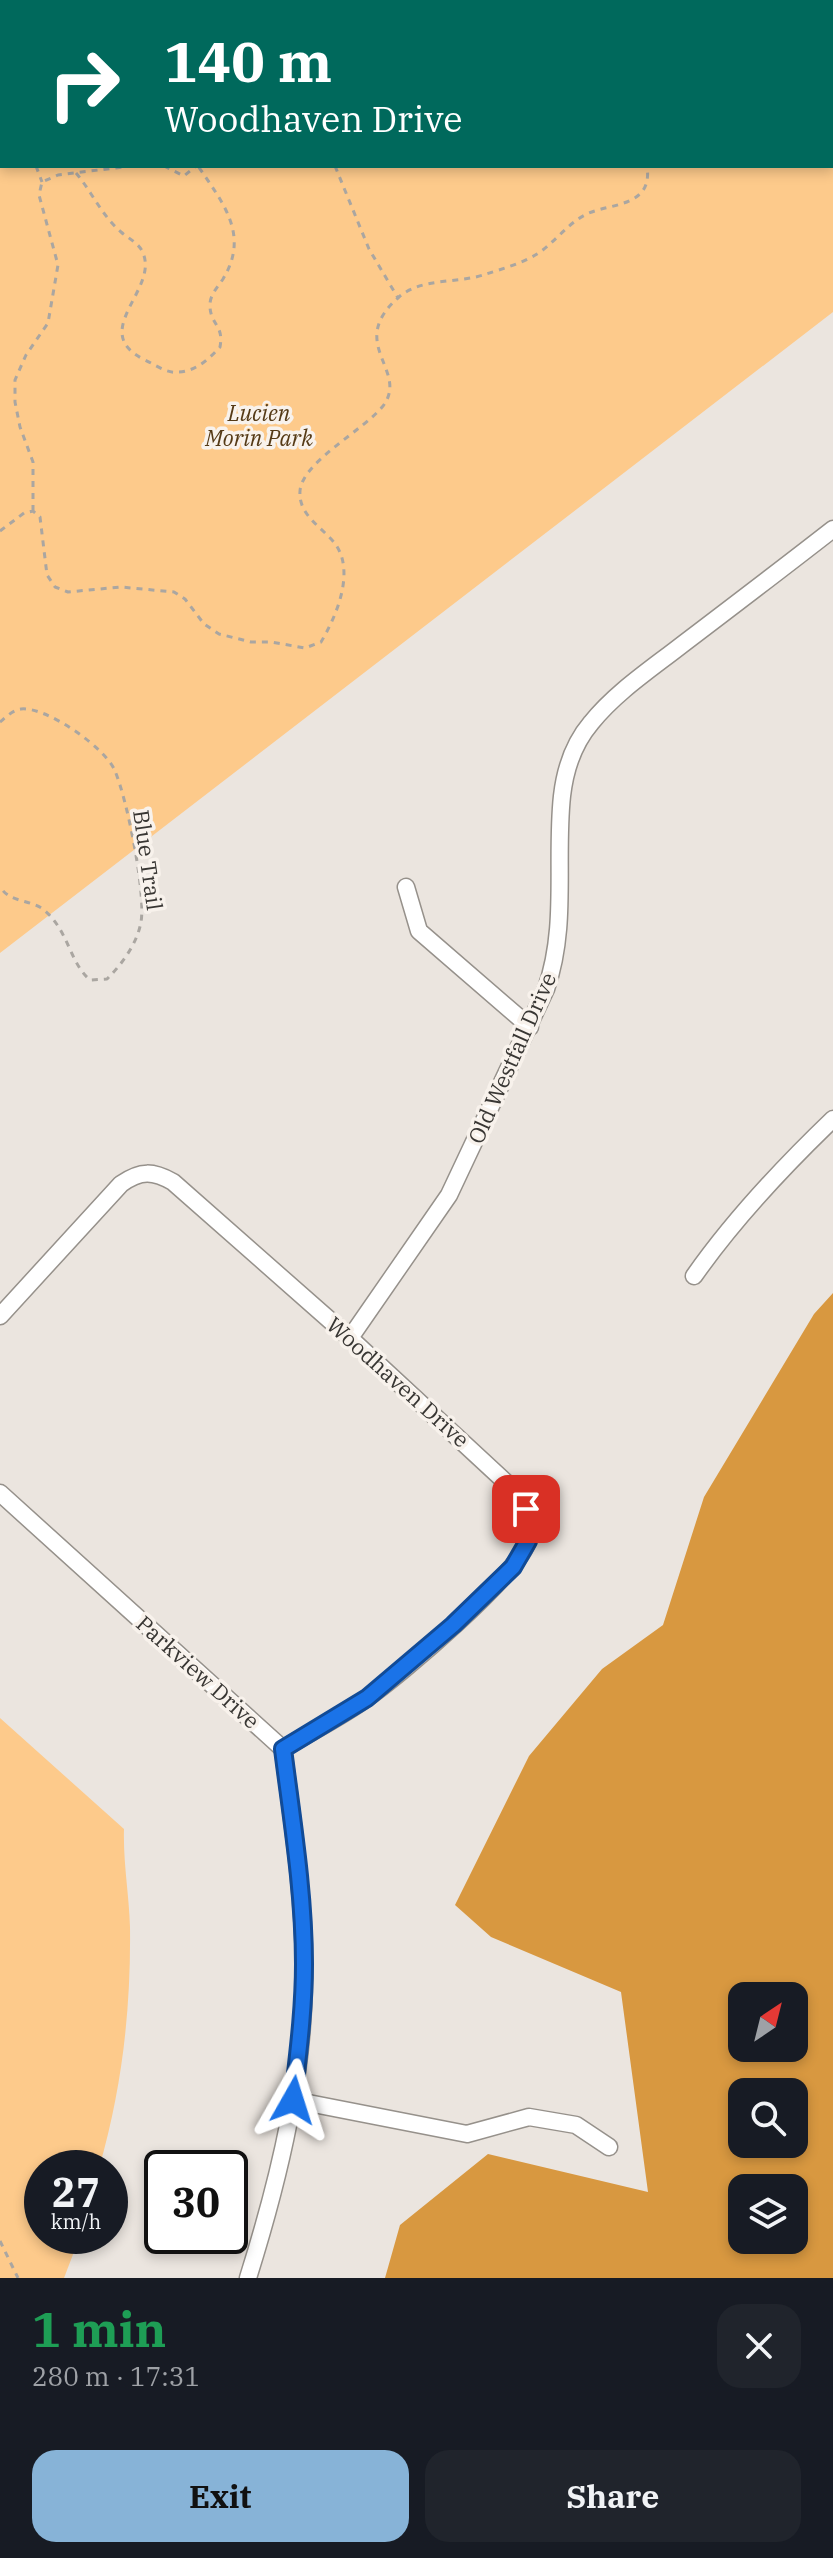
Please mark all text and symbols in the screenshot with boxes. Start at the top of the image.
text: 140 m [164,25,332,97]
icon: right [32,32,136,136]
text: Woodhaven Drive [164,95,462,142]
park label: Lucien Morin Park [204,398,313,452]
street label: Blue Trail [127,808,170,912]
street label: Old Westfall Drive [461,968,562,1148]
street label: Woodhaven Drive [321,1310,476,1453]
pin [492,1475,560,1543]
icon: arrive [504,1487,548,1531]
street label: Parkview Drive [131,1609,266,1735]
north arrow [728,1982,808,2062]
map controls [728,1982,808,2254]
position arrow [251,2058,335,2142]
button: search [728,2078,808,2158]
speed limit sign: 30 [144,2150,248,2254]
text: 27 [52,2166,100,2218]
button: layers [728,2174,808,2254]
text: km/h [51,2208,101,2235]
text: 1 min [32,2298,166,2360]
button: close [717,2304,801,2388]
text: 280 m · 17:31 [32,2359,200,2393]
button: Exit [32,2450,409,2542]
button: Share [425,2450,801,2542]

